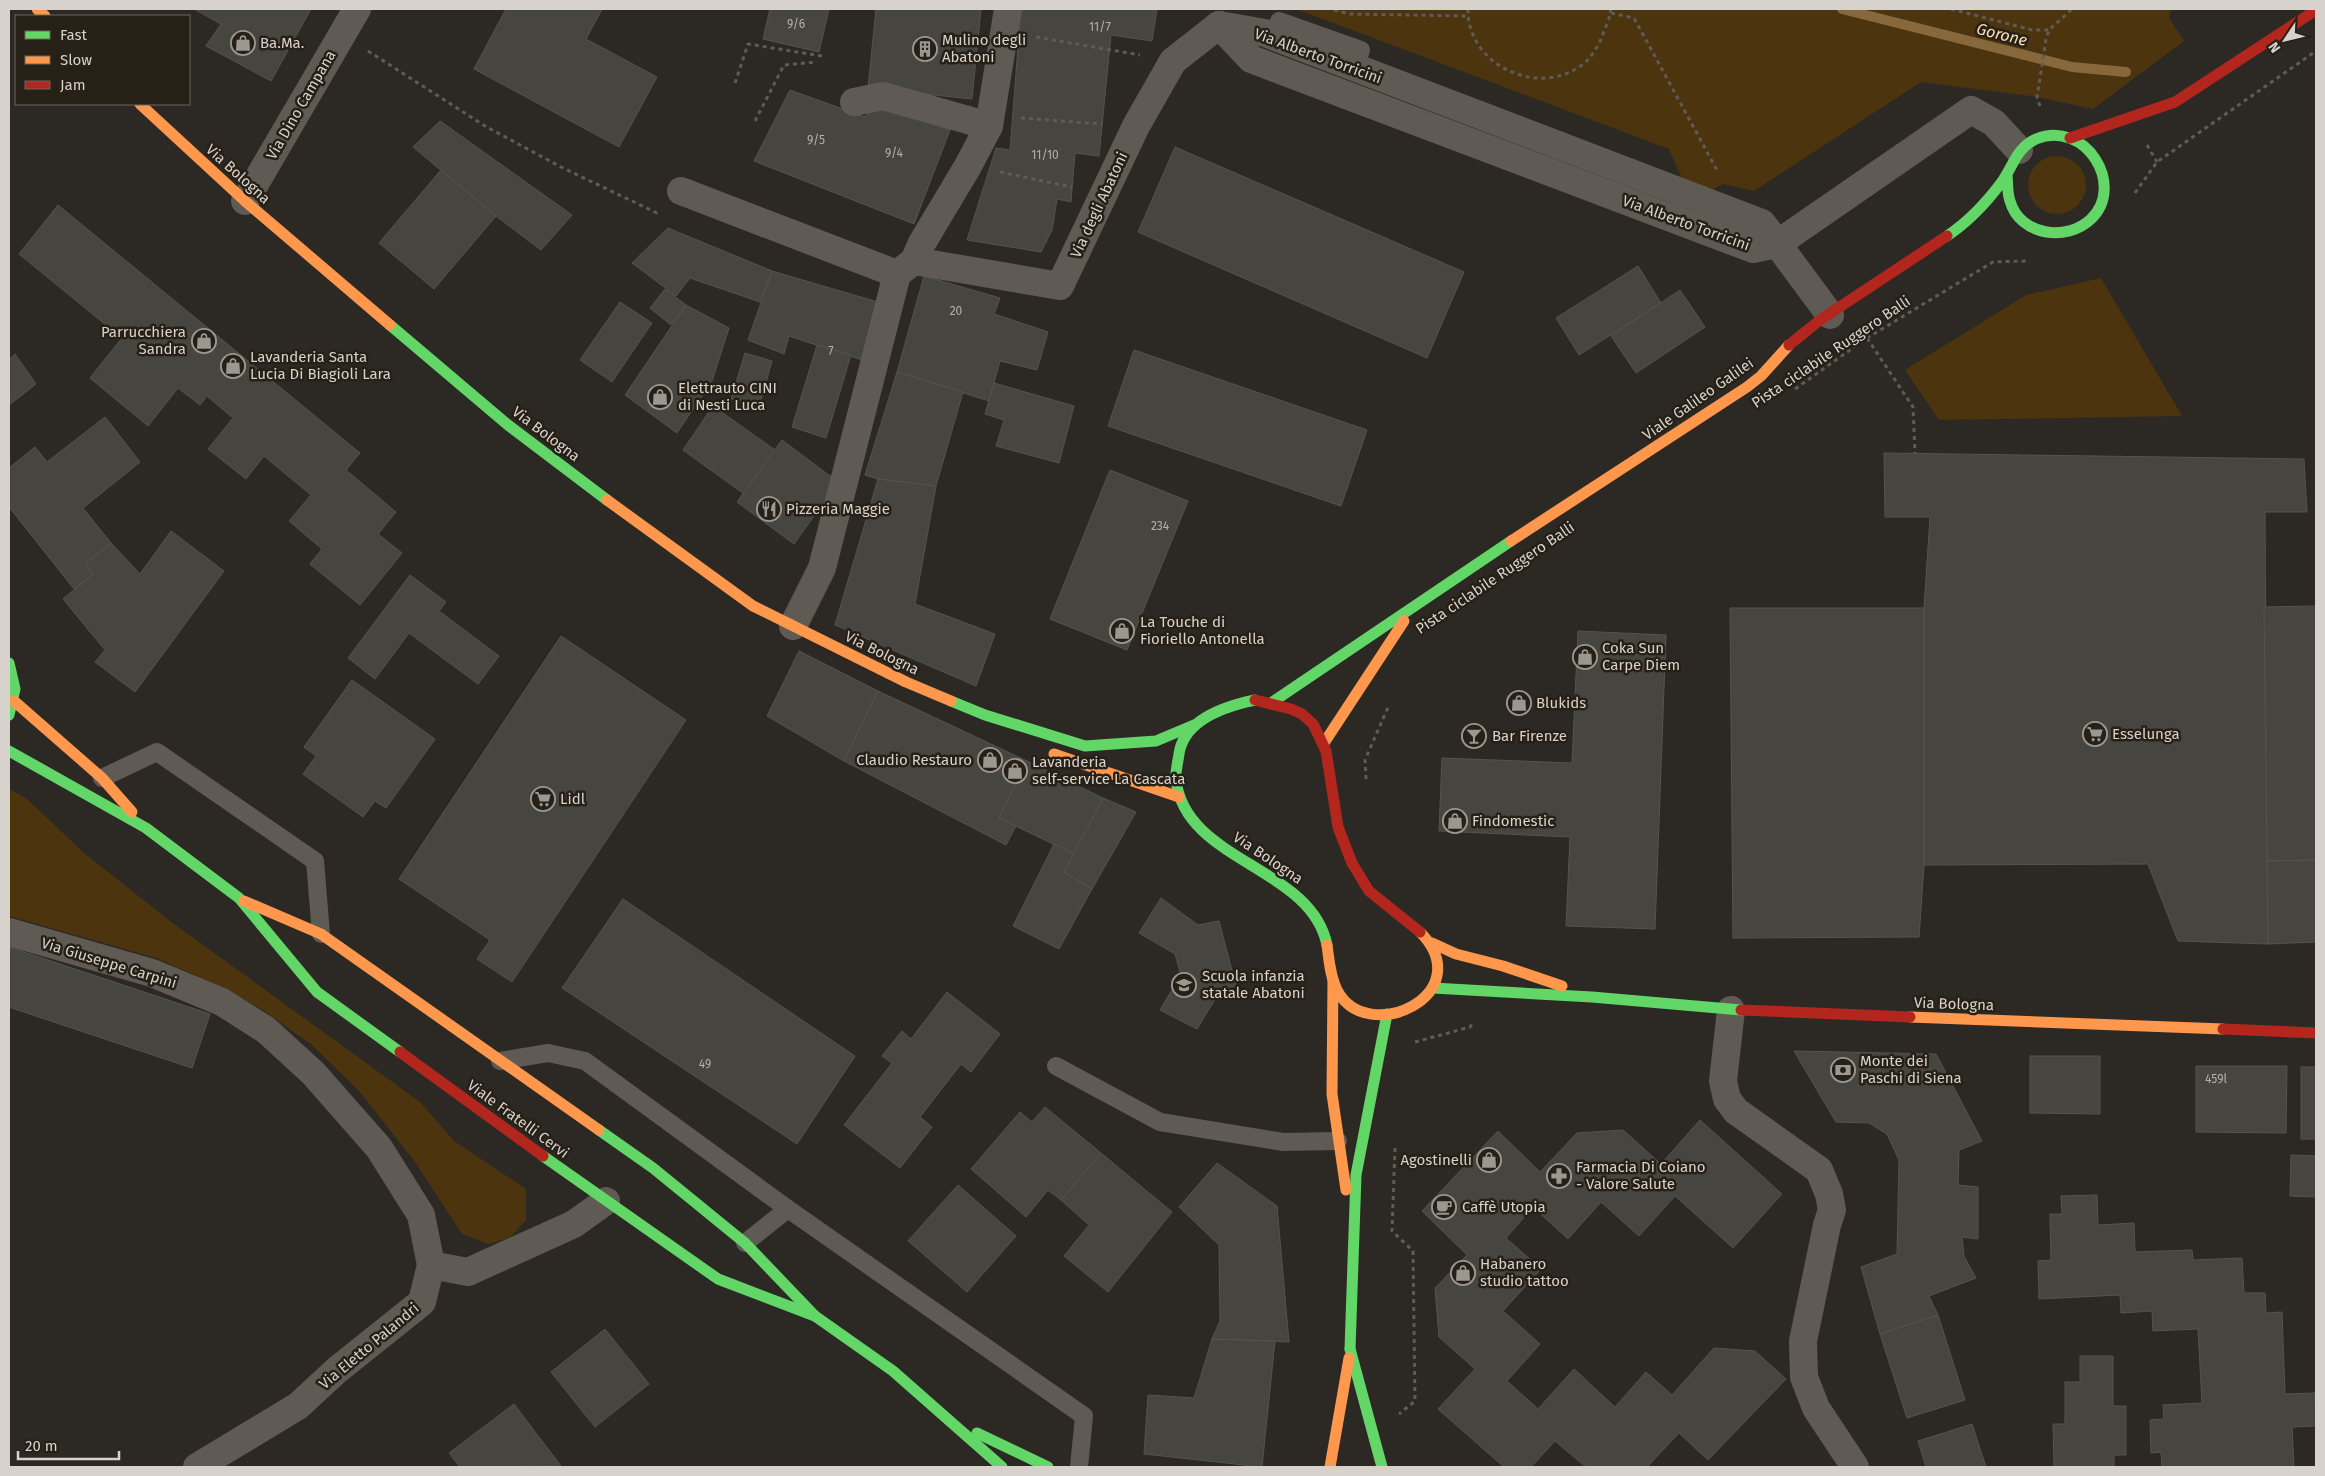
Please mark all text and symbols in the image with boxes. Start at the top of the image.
legend [15,15,190,105]
north arrow [2260,15,2310,65]
house number: 9/6 [787,17,805,31]
water label: Gorone [1975,19,2029,50]
house number: 11/7 [1089,20,1111,34]
street label: Via Alberto Torricini [1252,25,1384,87]
text: Fast [60,26,87,44]
shop icon: Ba.Ma. [230,30,256,56]
place label: Mulino degli Abatoni [942,31,1026,66]
place label: Ba.Ma. [260,34,304,52]
building icon: Mulino degli Abatoni [912,36,938,62]
text: N [2265,38,2284,56]
street label: Via Dino Campana [262,47,340,163]
text: Slow [60,51,92,69]
text: Jam [60,76,86,94]
house number: 9/5 [807,133,825,147]
street label: Via Bologna [202,140,274,208]
house number: 9/4 [885,146,904,160]
house number: 11/10 [1031,148,1059,162]
street label: Via degli Abatoni [1067,149,1131,261]
street label: Via Alberto Torricini [1620,192,1752,254]
street label: Pista ciclabile Ruggero Balli [1748,292,1914,412]
house number: 20 [950,304,963,318]
place label: Parrucchiera Sandra [101,323,186,358]
shop icon: Parrucchiera Sandra [191,328,217,354]
house number: 7 [828,344,834,358]
place label: Lavanderia Santa Lucia Di Biagioli Lara [250,348,391,383]
shop icon: Lavanderia Santa Lucia Di Biagioli Lara [220,353,246,379]
street label: Viale Galileo Galilei [1639,354,1757,444]
place label: Elettrauto CINI di Nesti Luca [678,379,777,414]
shop icon: Elettrauto CINI di Nesti Luca [647,384,673,410]
street label: Via Bologna [508,403,584,465]
restaurant icon: Pizzeria Maggie [756,496,782,522]
place label: Pizzeria Maggie [786,500,890,518]
street label: Pista ciclabile Ruggero Balli [1412,518,1578,638]
house number: 234 [1151,519,1170,533]
place label: La Touche di Fioriello Antonella [1140,613,1265,648]
shop icon: La Touche di Fioriello Antonella [1109,618,1135,644]
street label: Via Bologna [842,627,922,679]
place label: Coka Sun Carpe Diem [1602,639,1680,674]
shop icon: Coka Sun Carpe Diem [1572,644,1598,670]
shop icon: Blukids [1506,690,1532,716]
place label: Blukids [1536,694,1586,712]
supermarket icon: Esselunga [2082,721,2108,747]
bar icon: Bar Firenze [1461,723,1487,749]
place label: Esselunga [2112,725,2180,743]
place label: Bar Firenze [1492,727,1567,745]
shop icon: Claudio Restauro [977,747,1003,773]
place label: Claudio Restauro [856,751,972,769]
place label: Lavanderia self-service La Cascata [1032,753,1185,788]
shop icon: Lavanderia self-service La Cascata [1002,758,1028,784]
supermarket icon: Lidl [530,786,556,812]
place label: Lidl [560,790,586,808]
shop icon: Findomestic [1442,808,1468,834]
place label: Findomestic [1472,812,1554,830]
street label: Via Bologna [1230,828,1306,888]
street label: Via Giuseppe Carpini [39,934,179,992]
place label: Scuola infanzia statale Abatoni [1202,967,1305,1002]
school or university icon: Scuola infanzia statale Abatoni [1171,972,1197,998]
street label: Via Bologna [1913,994,1995,1014]
place label: Monte dei Paschi di Siena [1860,1052,1962,1087]
house number: 49 [699,1057,711,1071]
bank icon: Monte dei Paschi di Siena [1830,1057,1856,1083]
house number: 459l [2205,1072,2227,1086]
street label: Viale Fratelli Cervi [464,1076,572,1162]
shop icon: Agostinelli [1476,1147,1502,1173]
place label: Agostinelli [1400,1151,1472,1169]
place label: Farmacia Di Coiano - Valore Salute [1576,1158,1706,1193]
pharmacy icon: Farmacia Di Coiano - Valore Salute [1546,1163,1572,1189]
cafe icon: Caffè Utopia [1431,1194,1457,1220]
place label: Caffè Utopia [1462,1198,1546,1216]
place label: Habanero studio tattoo [1480,1255,1569,1290]
shop icon: Habanero studio tattoo [1450,1260,1476,1286]
street label: Via Eletto Palandri [315,1299,423,1393]
scale bar [18,1428,119,1460]
text: 20 m [25,1437,58,1455]

